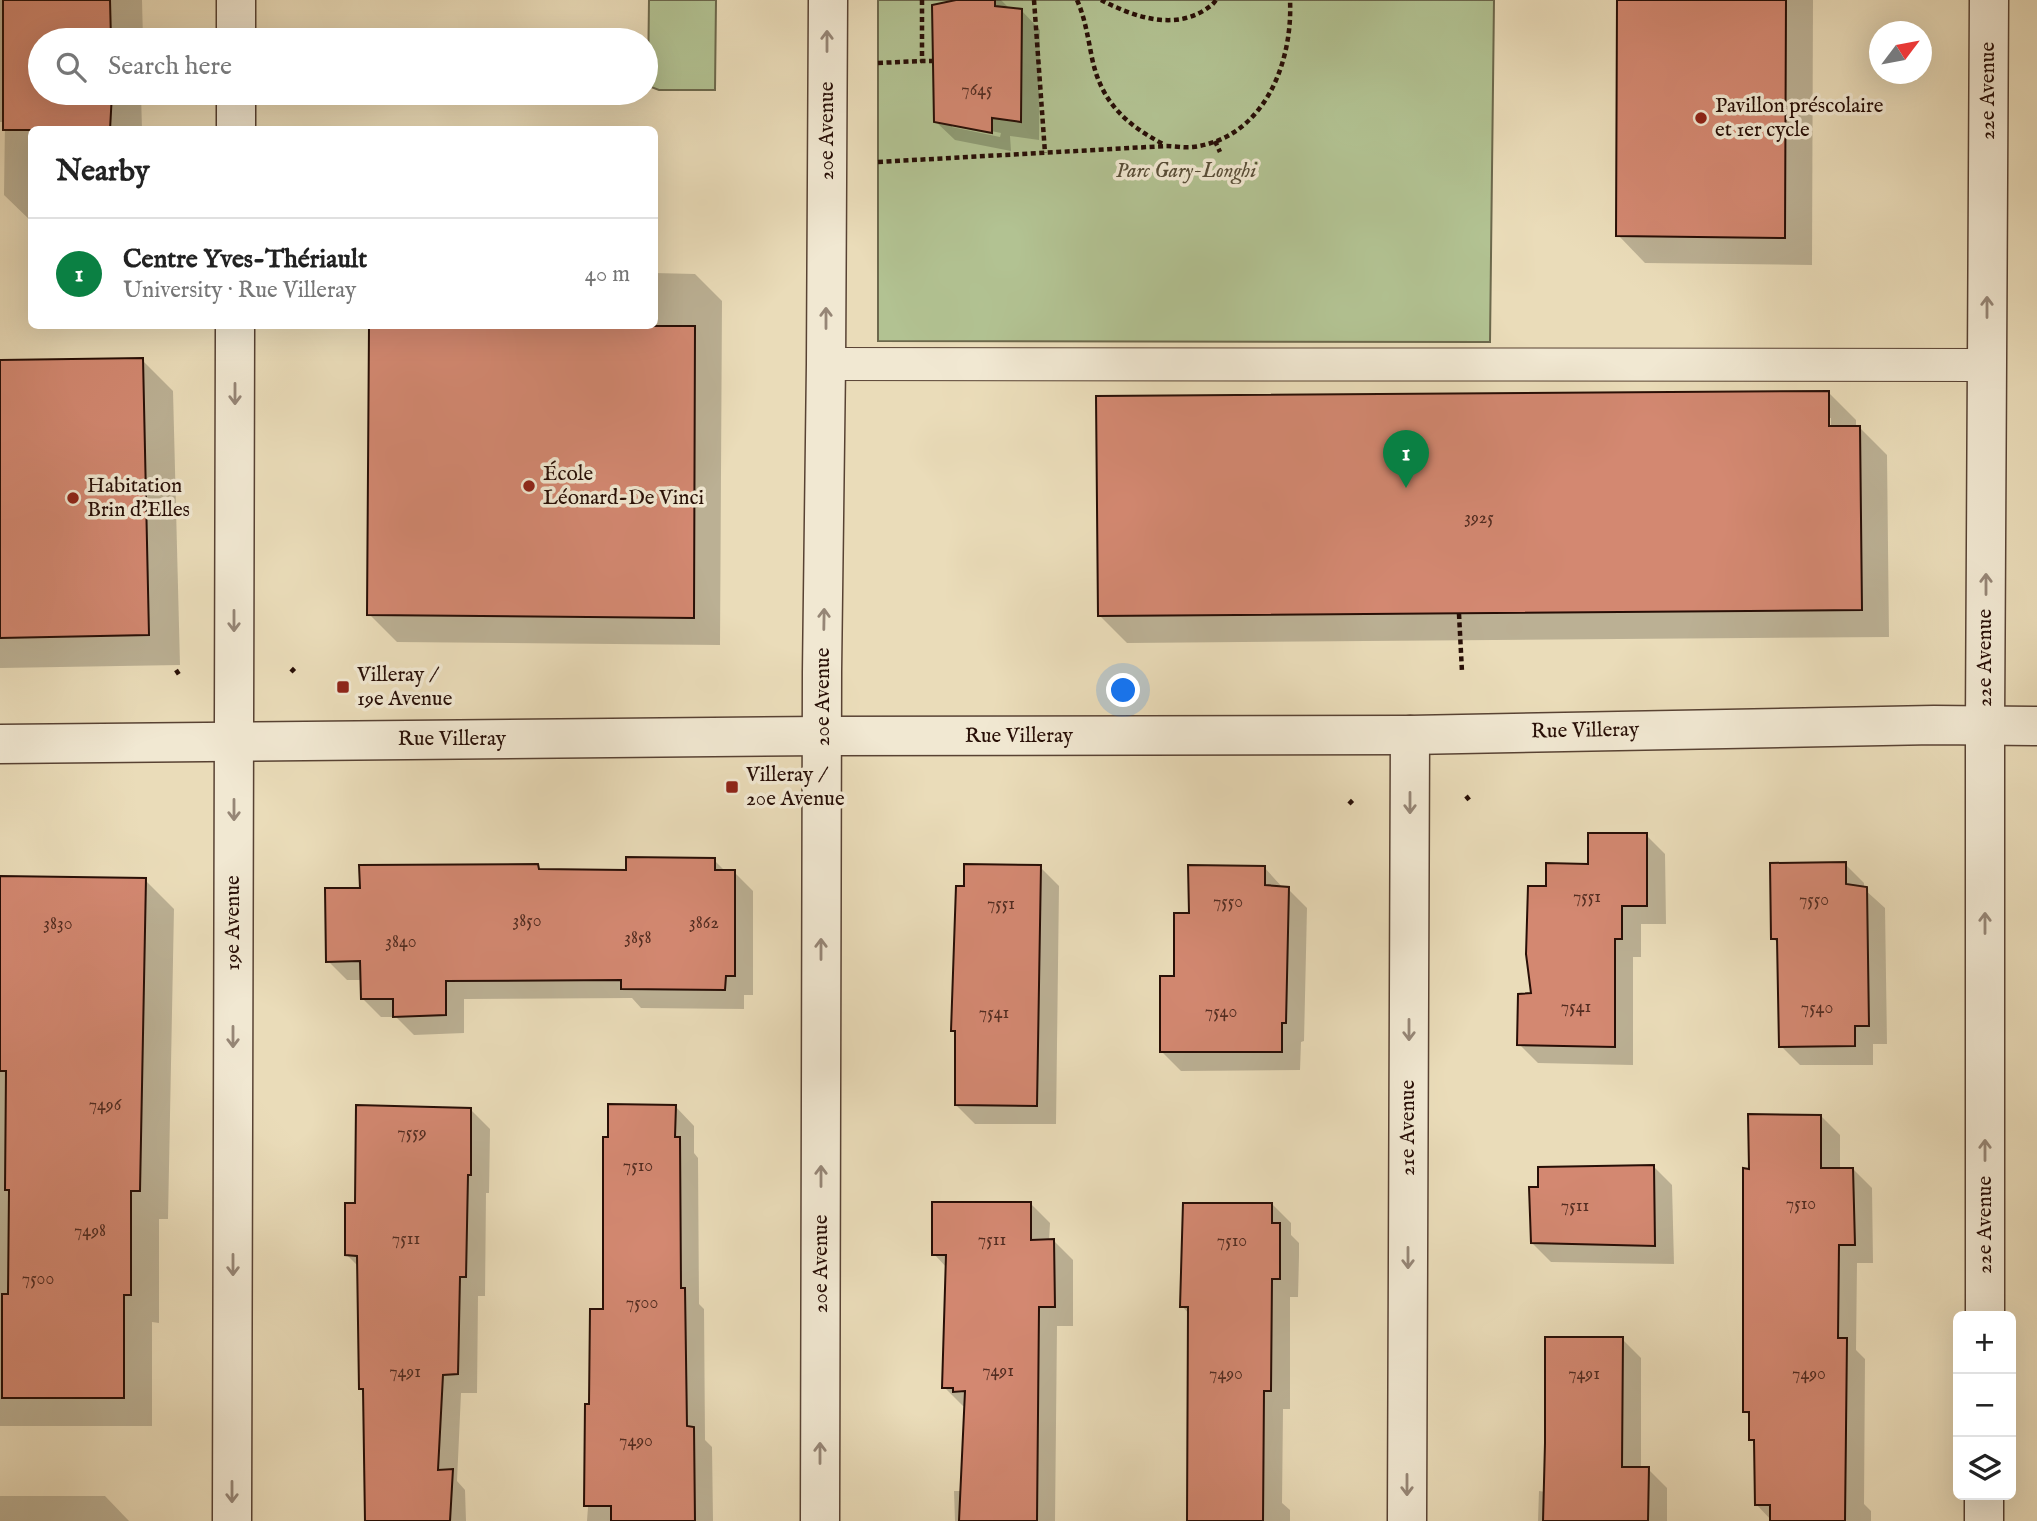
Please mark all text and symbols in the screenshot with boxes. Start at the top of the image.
north arrow [1869,21,1932,84]
search box [28,28,658,105]
one-way arrow [821,30,834,53]
street label: 22e Avenue [1975,42,2002,140]
icon: search [52,48,90,86]
text: Search here [108,50,232,83]
house number: 7645 [961,79,993,102]
street label: 20e Avenue [814,81,841,180]
place label: Pavillon préscolaire et 1er cycle [1715,93,1884,144]
marker: Pavillon préscolaire et 1er cycle [1693,110,1709,126]
text: Nearby [56,153,149,191]
park label: Parc Gary-Longhi [1116,158,1258,185]
text: Centre Yves-Thériault [123,243,367,276]
text: 1 [75,260,83,289]
text: 40 m [585,260,630,289]
text: University · Rue Villeray [123,276,356,305]
one-way arrow [1980,296,1994,319]
one-way arrow [819,306,833,329]
one-way arrow [228,382,242,405]
pin: 1 [1383,430,1429,488]
place label: École Léonard-De Vinci [543,460,704,512]
place label: Habitation Brin d'Elles [87,473,190,524]
marker: École Léonard-De Vinci [521,478,537,494]
marker: Habitation Brin d'Elles [65,490,81,506]
house number: 3925 [1464,507,1494,530]
one-way arrow [1979,572,1993,595]
one-way arrow [817,607,830,630]
one-way arrow [227,609,241,632]
street label: 22e Avenue [1972,609,1999,707]
street label: 20e Avenue [810,647,837,746]
place label: Villeray / 19e Avenue [356,662,453,713]
your location [1106,673,1140,707]
marker: Villeray / 19e Avenue [335,679,351,695]
street label: Rue Villeray [1531,717,1640,745]
street label: Rue Villeray [965,723,1074,750]
street label: Rue Villeray [398,726,507,753]
place label: Villeray / 20e Avenue [745,762,845,813]
marker: Villeray / 20e Avenue [724,779,740,795]
one-way arrow [1403,791,1417,814]
one-way arrow [227,798,241,821]
street label: 19e Avenue [220,875,247,971]
house number: 7551 [1573,886,1601,909]
house number: 7550 [1799,889,1829,912]
house number: 7550 [1213,891,1243,914]
house number: 7551 [987,893,1015,916]
house number: 3850 [512,910,542,933]
one-way arrow [1978,911,1992,934]
house number: 3862 [689,912,719,935]
house number: 3830 [43,913,73,936]
house number: 3858 [624,927,652,950]
house number: 3840 [385,931,417,954]
one-way arrow [814,938,828,961]
house number: 7541 [1561,996,1591,1019]
house number: 7540 [1801,997,1833,1020]
house number: 7540 [1205,1001,1237,1024]
house number: 7541 [979,1002,1009,1025]
one-way arrow [1402,1019,1416,1042]
one-way arrow [226,1026,240,1049]
street label: 21e Avenue [1395,1080,1422,1176]
house number: 7496 [89,1094,122,1117]
house number: 7559 [397,1122,427,1145]
one-way arrow [1978,1139,1992,1162]
house number: 7510 [623,1155,653,1178]
one-way arrow [814,1165,828,1188]
street label: 22e Avenue [1972,1176,1999,1274]
house number: 7510 [1786,1193,1816,1216]
house number: 7511 [1561,1195,1589,1218]
street label: 20e Avenue [808,1214,835,1313]
house number: 7498 [74,1220,106,1243]
house number: 7511 [392,1228,420,1251]
house number: 7511 [978,1229,1006,1252]
house number: 7510 [1217,1230,1247,1253]
one-way arrow [1401,1246,1415,1269]
one-way arrow [226,1253,240,1276]
house number: 7500 [22,1268,54,1291]
house number: 7500 [626,1292,658,1315]
map controls [1953,1311,2016,1500]
button: + [1953,1311,2016,1374]
house number: 7491 [982,1360,1014,1383]
house number: 7491 [389,1361,421,1384]
house number: 7490 [1209,1363,1243,1386]
house number: 7491 [1568,1363,1600,1386]
house number: 7490 [1792,1363,1826,1386]
button: − [1953,1374,2016,1437]
house number: 7490 [619,1430,653,1453]
button: layers [1953,1437,2016,1500]
one-way arrow [813,1442,827,1465]
one-way arrow [1400,1474,1414,1497]
one-way arrow [225,1481,239,1504]

